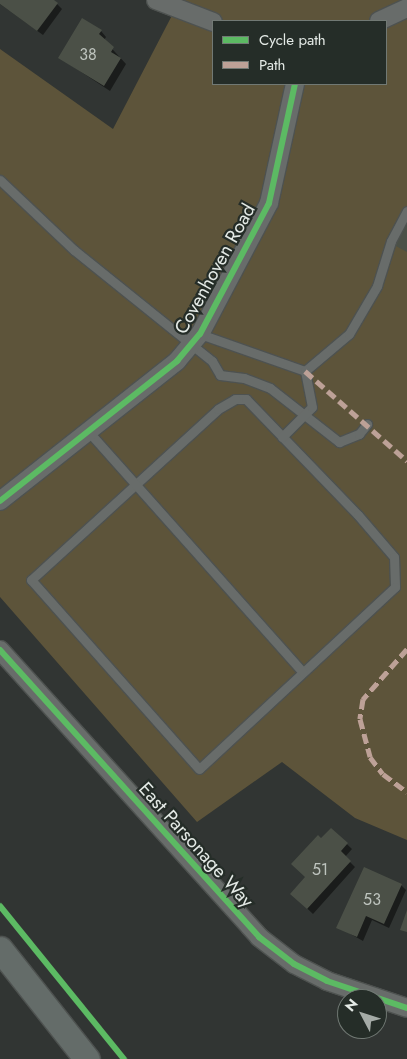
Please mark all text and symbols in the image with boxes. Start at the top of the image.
legend [212,20,387,85]
text: Cycle path [259,29,326,51]
house number: 38 [79,45,97,65]
text: Path [259,54,285,76]
street label: Covenhoven Road [170,200,260,338]
street label: East Parsonage Way [134,778,258,912]
house number: 51 [312,860,328,880]
house number: 53 [363,890,381,910]
north arrow [337,989,387,1039]
text: N [340,994,363,1016]

